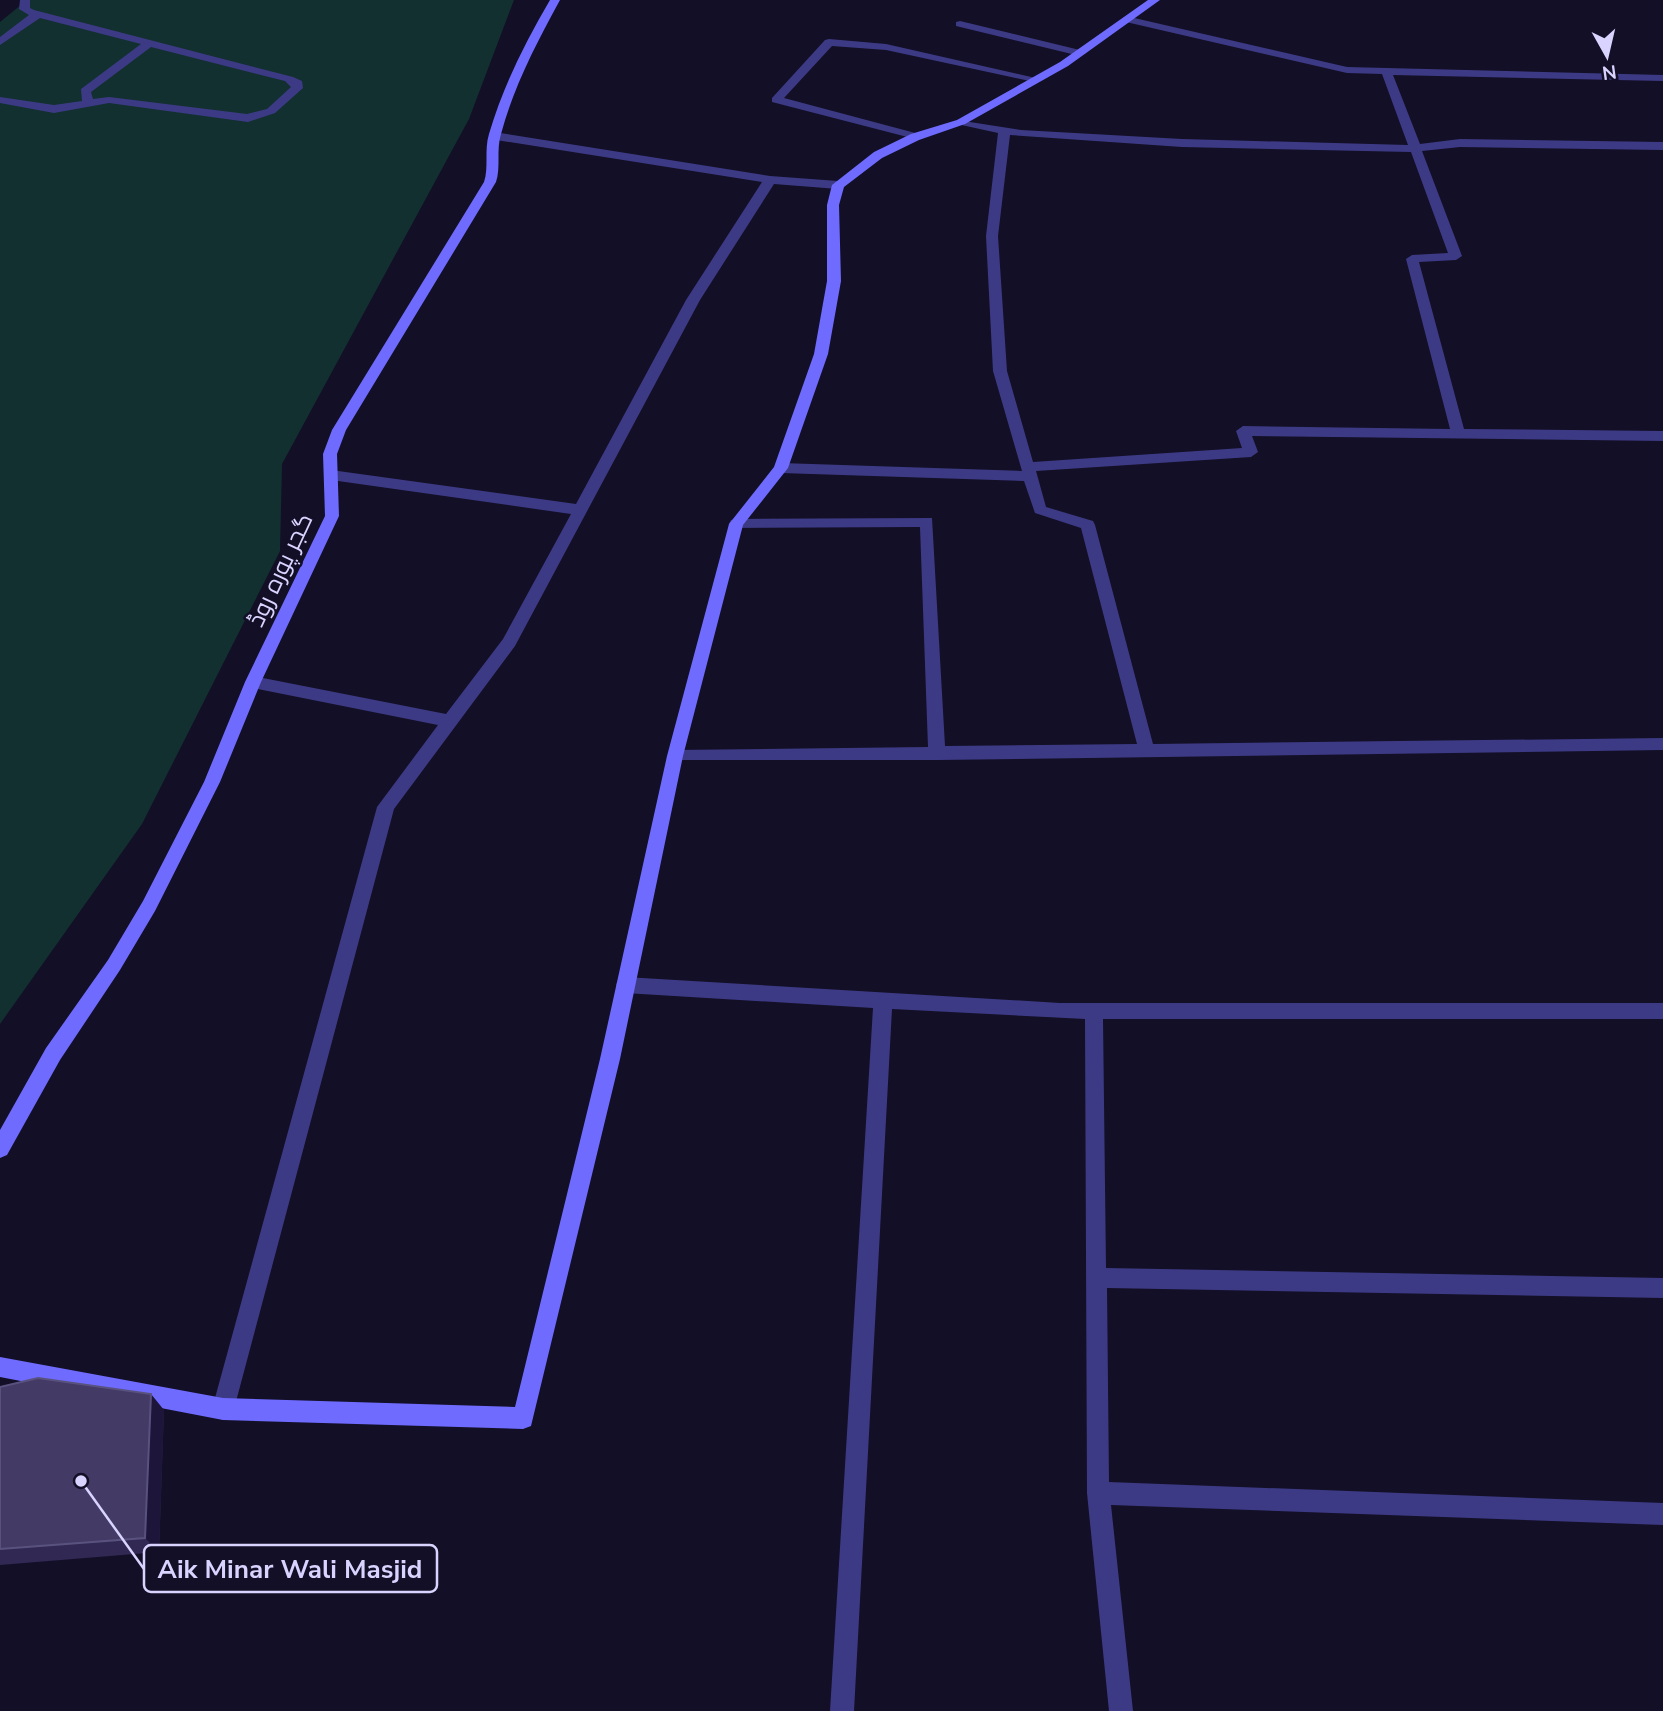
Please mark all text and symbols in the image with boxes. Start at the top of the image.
north arrow [1572,21,1642,91]
text: N [1600,58,1618,86]
street label: گجر پورہ روڈ [240,508,320,632]
callout: Aik Minar Wali Masjid [144,1545,437,1592]
text: Aik Minar Wali Masjid [158,1552,422,1587]

